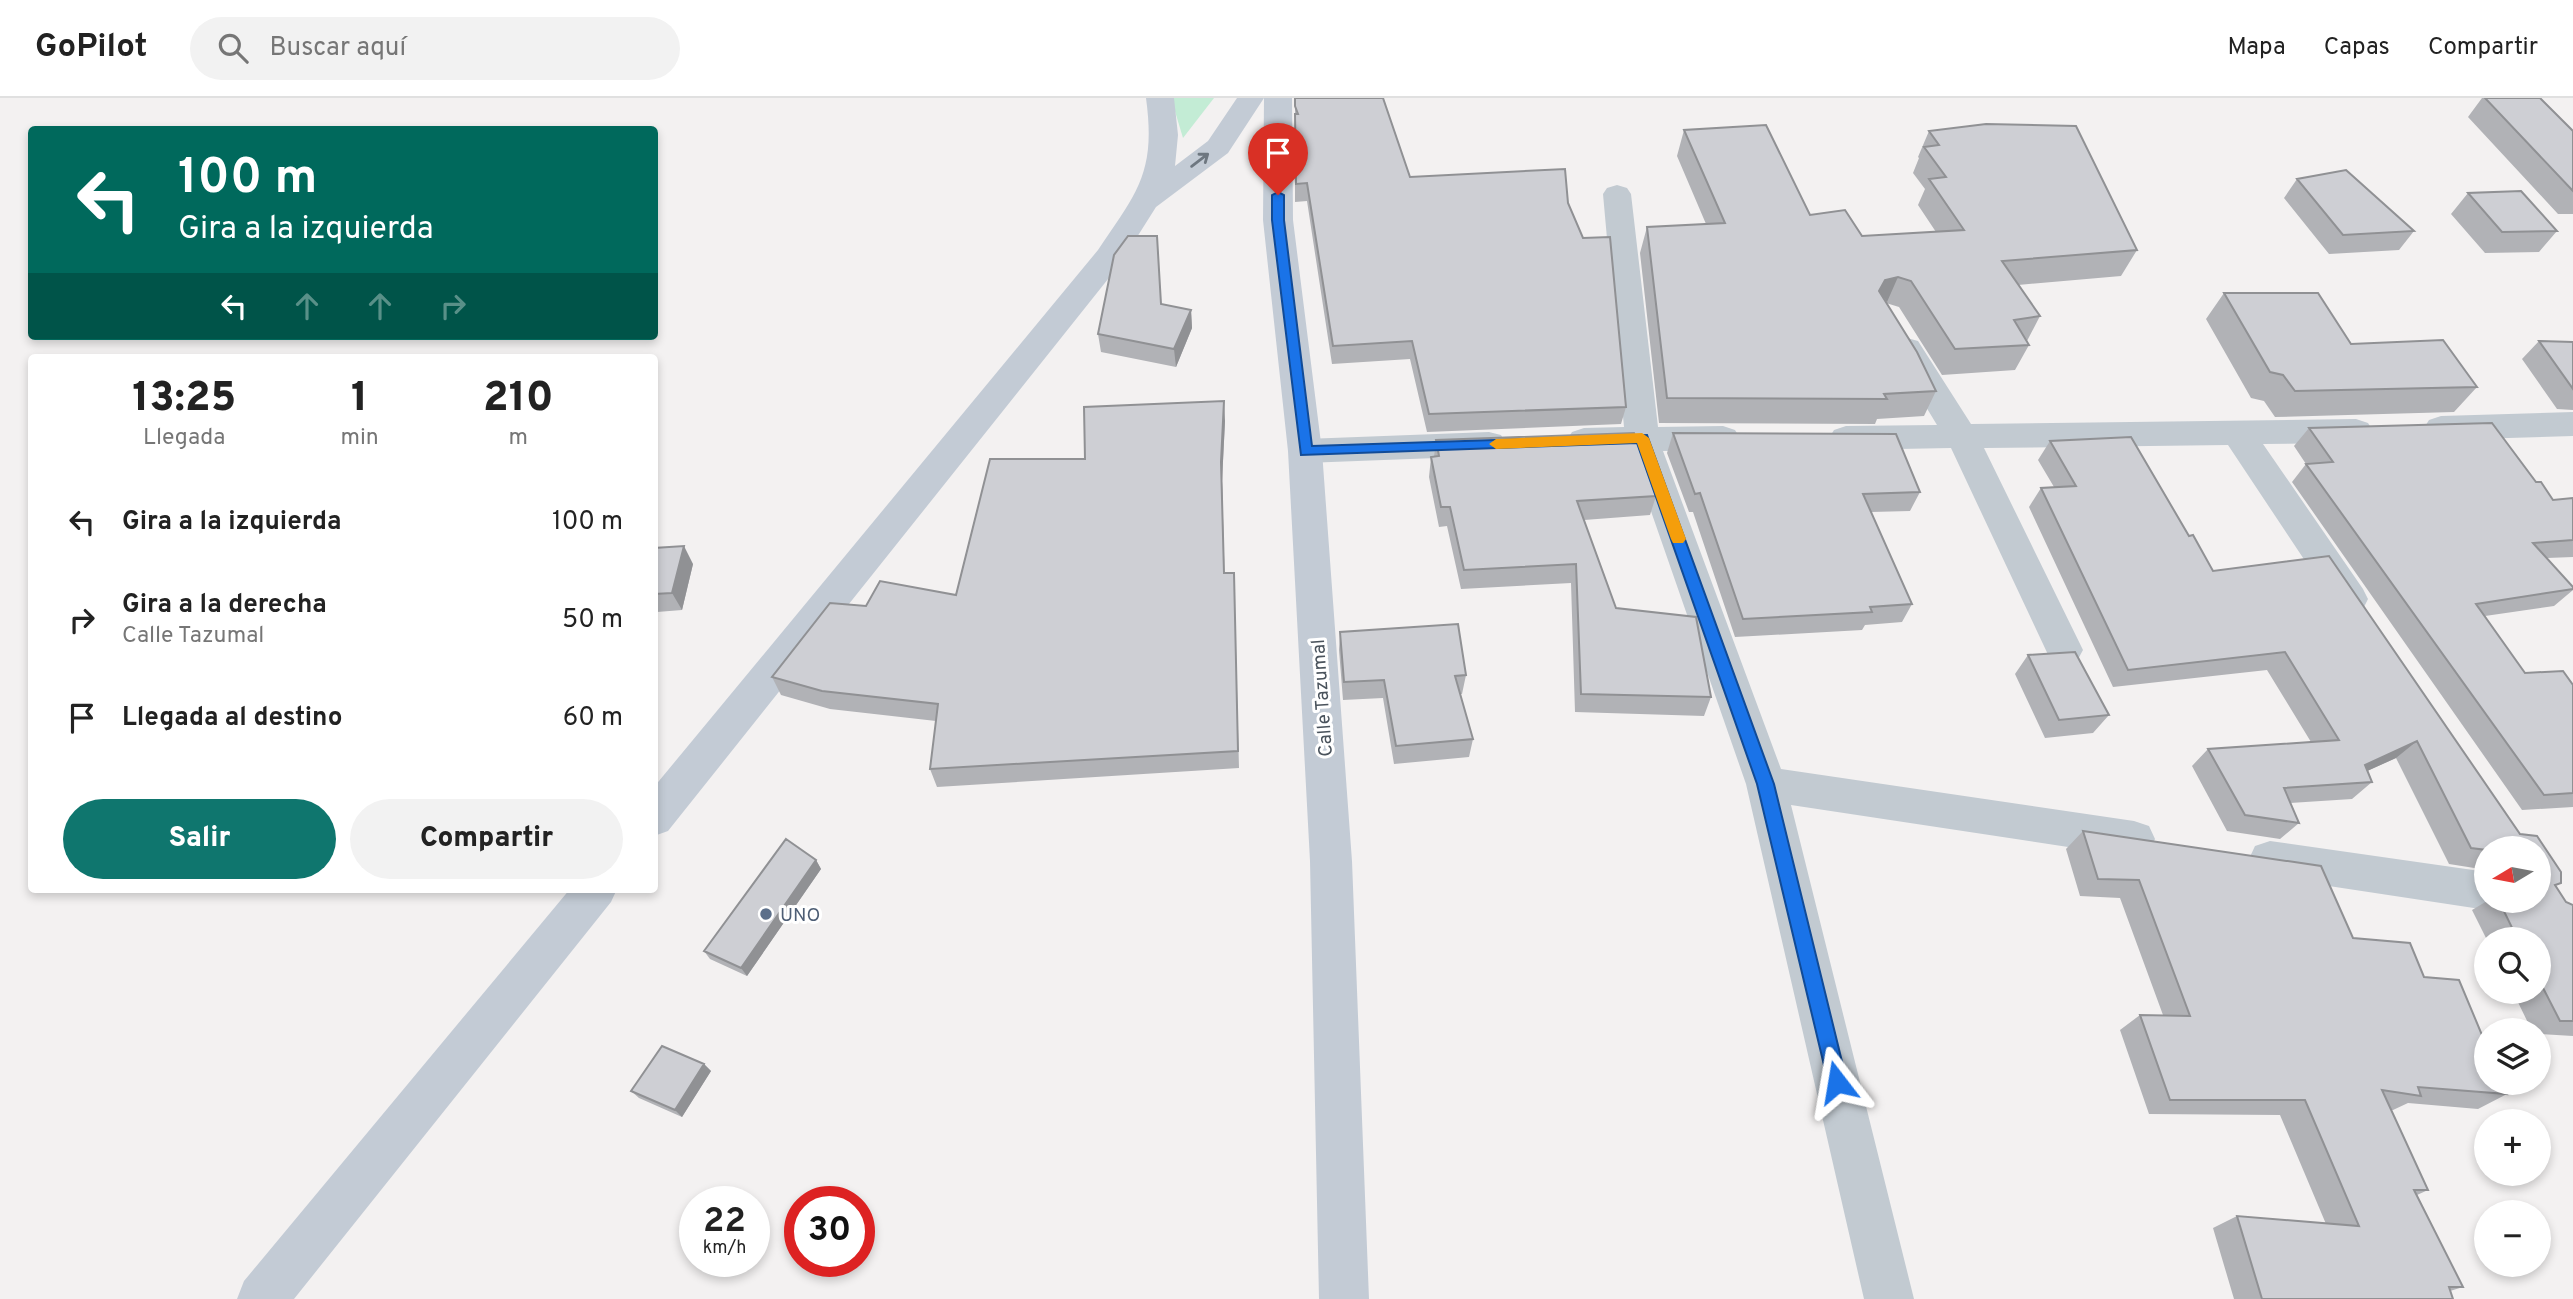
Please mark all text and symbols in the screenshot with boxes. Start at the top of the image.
search box [190,17,680,80]
text: GoPilot [35,27,148,69]
icon: search [214,29,252,67]
text: Buscar aquí [270,32,406,65]
text: Mapa [2228,33,2286,63]
text: Capas [2324,33,2390,63]
text: Compartir [2428,33,2538,63]
pin [1248,123,1308,195]
icon: arrive [1259,134,1297,172]
text: 100 m [178,149,317,211]
one-way arrow [1191,153,1210,168]
icon: left [63,154,154,245]
text: Gira a la izquierda [178,210,434,250]
icon: left [215,287,253,325]
icon: ahead [288,287,326,325]
icon: ahead [361,287,399,325]
icon: right [434,287,472,325]
text: 13:25 [132,373,236,426]
text: 1 [351,373,368,426]
text: 210 [483,373,554,426]
text: Llegada [143,424,225,453]
text: min [340,424,379,453]
text: m [509,424,528,453]
icon: left [63,503,101,541]
text: Gira a la izquierda [122,506,341,539]
text: 100 m [552,506,623,539]
text: Gira a la derecha [122,589,327,622]
icon: right [63,601,101,639]
text: 50 m [562,604,623,637]
text: Calle Tazumal [122,622,264,651]
street label: Calle Tazumal [1307,638,1339,757]
icon: arrive [63,699,101,737]
text: Llegada al destino [122,702,342,735]
text: 60 m [563,702,623,735]
button: Salir [63,799,336,879]
button: Compartir [350,799,623,879]
north arrow [2474,836,2552,914]
map controls [2474,836,2551,1277]
place label: UNO [780,904,820,928]
marker: UNO [758,906,774,922]
button: search [2474,927,2551,1004]
button: layers [2474,1018,2551,1095]
position arrow [1800,1045,1874,1119]
button: + [2474,1109,2551,1186]
speed limit sign: 30 [784,1186,875,1277]
text: 22 [703,1200,746,1244]
button: − [2474,1200,2551,1277]
text: km/h [703,1237,746,1260]

